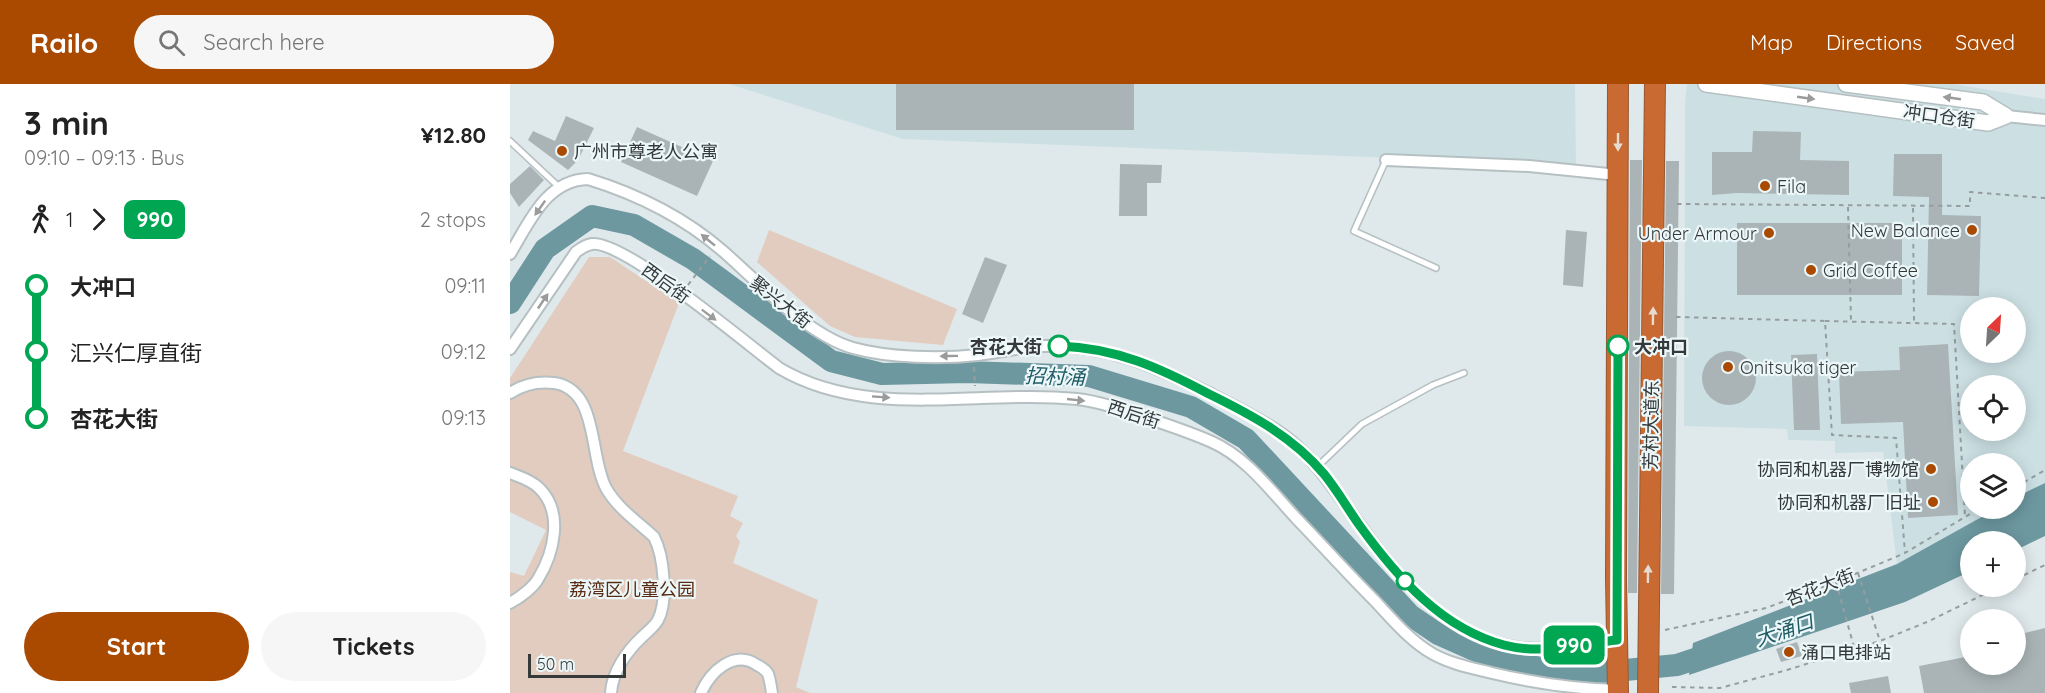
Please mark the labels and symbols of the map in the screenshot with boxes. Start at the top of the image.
one-way arrow [1797,93,1816,102]
one-way arrow [1942,93,1961,103]
street label: 冲口仓街 [1902,100,1976,132]
one-way arrow [1613,133,1623,152]
place label: 广州市尊老人公寓 [574,140,718,163]
marker: 广州市尊老人公寓 [555,144,569,158]
place label: Fila [1777,175,1806,198]
marker: Fila [1758,179,1772,193]
one-way arrow [534,199,546,215]
place label: New Balance [1851,219,1960,242]
place label: Under Armour [1638,222,1757,245]
marker: New Balance [1965,223,1979,237]
marker: Under Armour [1762,226,1776,240]
one-way arrow [700,233,716,246]
street label: 西后街 [637,258,695,308]
place label: Grid Coffee [1823,259,1918,282]
marker: Grid Coffee [1804,263,1818,277]
street label: 聚兴大街 [746,271,816,333]
one-way arrow [537,293,549,309]
north arrow [1960,297,2026,363]
one-way arrow [1648,306,1658,325]
one-way arrow [702,308,717,320]
place label: 杏花大街 [970,335,1042,358]
marker: 杏花大街 [1048,335,1070,357]
marker: 大冲口 [1607,335,1629,357]
place label: 大冲口 [1634,335,1688,358]
one-way arrow [940,351,959,361]
place label: Onitsuka tiger [1740,356,1857,379]
marker: Onitsuka tiger [1721,360,1735,374]
water label: 招村涌 [1025,362,1087,390]
street label: 芳村大道东 [1639,380,1663,470]
one-way arrow [872,392,891,402]
one-way arrow [1067,395,1086,405]
street label: 西后街 [1105,395,1163,433]
place label: 协同和机器厂博物馆 [1757,458,1919,481]
marker: 协同和机器厂博物馆 [1924,462,1938,476]
place label: 协同和机器厂旧址 [1777,491,1921,514]
marker: 协同和机器厂旧址 [1926,495,1940,509]
street label: 杏花大街 [1782,563,1858,611]
one-way arrow [1644,564,1653,583]
unlabelled marker [1396,572,1414,590]
park label: 荔湾区儿童公园 [569,578,695,601]
water label: 大涌口 [1752,608,1818,652]
line badge: 990 [1540,626,1608,664]
place label: 涌口电排站 [1801,641,1891,664]
marker: 涌口电排站 [1782,645,1796,659]
scale bar [528,651,626,678]

